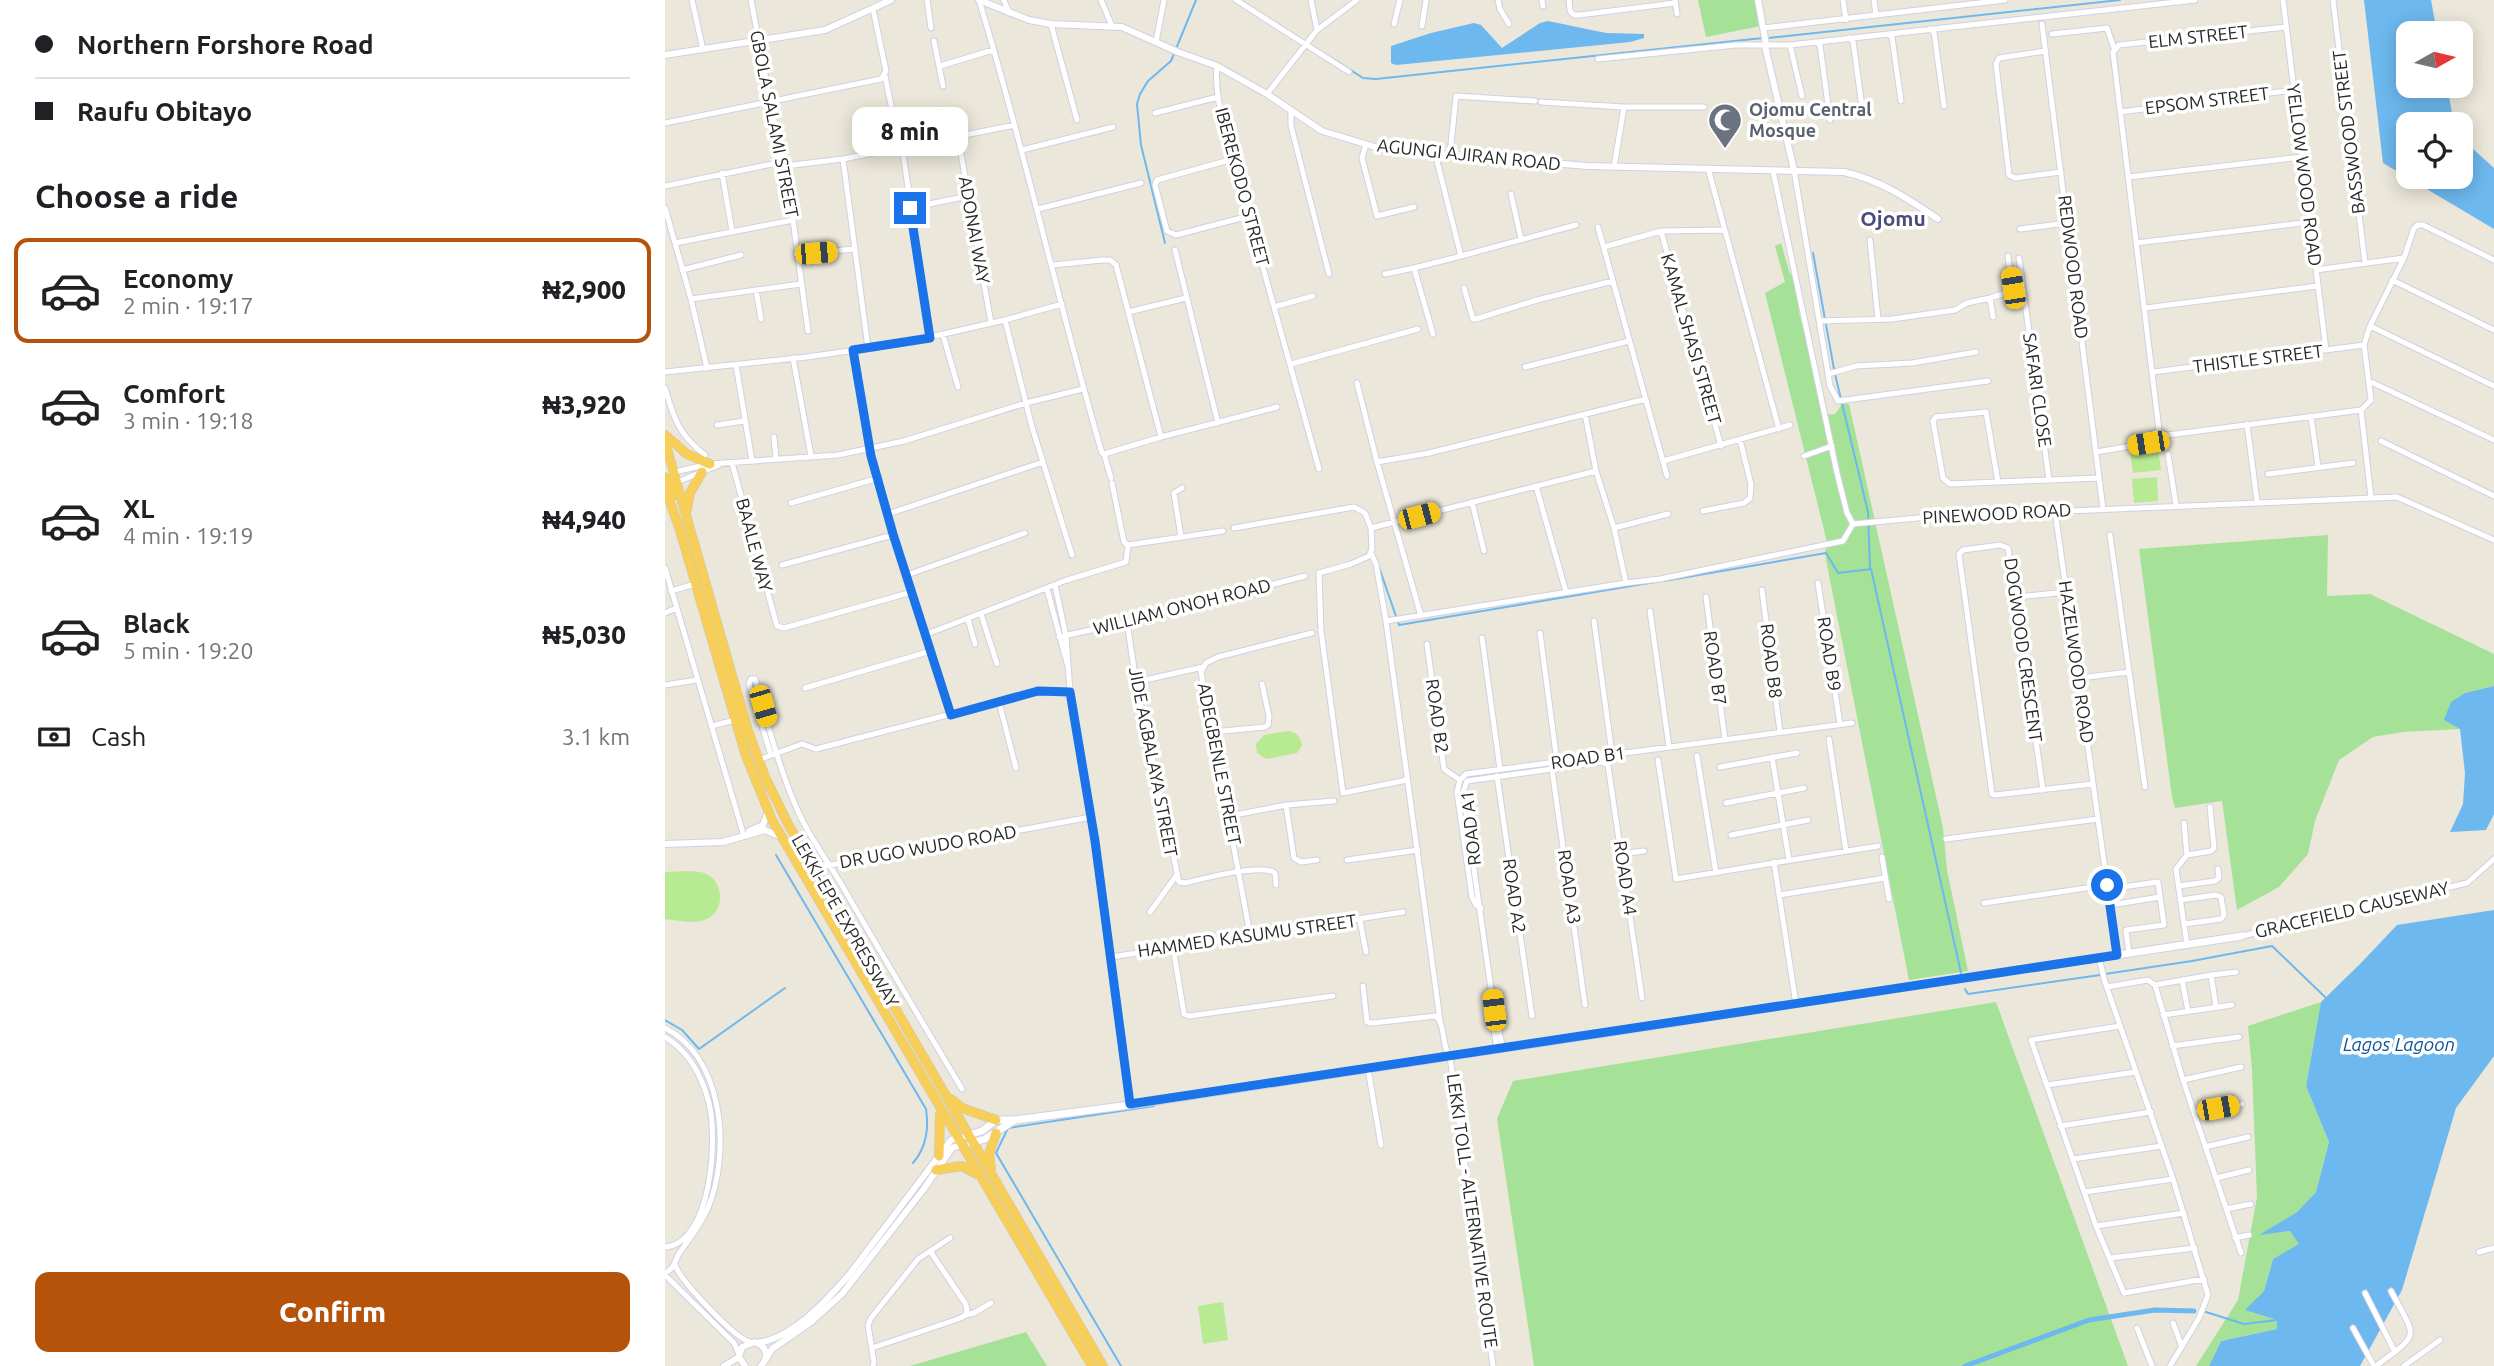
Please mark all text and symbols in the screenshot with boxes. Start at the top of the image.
street label: ELM STREET [2147,21,2249,51]
north arrow [2396,21,2473,98]
map controls [2396,21,2473,189]
street label: GBOLA SALAMI STREET [747,28,803,219]
text: Northern Forshore Road [77,30,374,59]
street label: BASSWOOD STREET [2328,49,2368,215]
street label: EPSOM STREET [2144,82,2270,118]
street label: YELLOW WOOD ROAD [2284,82,2326,267]
text: Raufu Obitayo [77,97,252,126]
place label: Ojomu Central Mosque [1749,99,1872,140]
mosque icon: Ojomu Central Mosque [1706,101,1744,150]
street label: IBEREKODO STREET [1212,105,1274,268]
callout: 8 min [852,106,968,156]
button: locate [2396,112,2473,189]
text: 8 min [881,119,939,144]
street label: AGUNGI AJIRAN ROAD [1376,134,1562,174]
street label: ADONAI WAY [956,174,994,286]
text: Choose a ride [35,178,238,214]
route end [894,192,926,224]
street label: REDWOOD ROAD [2055,194,2093,340]
district label: Ojomu [1860,206,1926,230]
car [795,241,838,265]
street label: KAMAL SHASI STREET [1658,251,1726,426]
icon: car [39,259,102,322]
text: Economy [123,264,233,293]
car [2000,266,2027,310]
text: ₦2,900 [542,275,626,304]
text: 2 min · 19:17 [123,293,254,318]
street label: SAFARI CLOSE [2020,332,2056,448]
street label: THISTLE STREET [2192,340,2324,376]
icon: car [39,374,102,437]
text: Comfort [123,379,226,408]
text: ₦3,920 [542,390,626,419]
text: 3 min · 19:18 [123,408,254,433]
car [2126,429,2171,457]
icon: car [39,489,102,552]
text: XL [123,494,154,523]
street label: BAALE WAY [733,496,777,594]
street label: PINEWOOD ROAD [1922,499,2072,527]
car [1396,500,1443,532]
text: ₦4,940 [542,505,626,534]
text: 4 min · 19:19 [123,523,254,548]
street label: DOGWOOD CRESCENT [2001,556,2047,743]
street label: WILLIAM ONOH ROAD [1091,574,1273,638]
street label: HAZELWOOD ROAD [2056,579,2098,745]
icon: car [39,604,102,667]
text: Black [123,609,190,638]
street label: ROAD B9 [1814,615,1846,693]
text: ₦5,030 [542,620,626,649]
street label: ROAD B8 [1757,622,1786,699]
street label: ROAD B7 [1701,629,1731,706]
text: 5 min · 19:20 [123,638,254,663]
street label: JIDE AGBALAYA STREET [1126,665,1182,858]
street label: ROAD B2 [1423,677,1453,754]
street label: ADEGBENLE STREET [1194,681,1246,847]
car [748,683,779,729]
icon: cash [35,718,73,756]
text: Cash [91,722,146,751]
text: 3.1 km [562,724,630,749]
street label: ROAD B1 [1549,742,1626,772]
street label: ROAD A1 [1456,790,1484,867]
street label: DR UGO WUDO ROAD [838,821,1018,871]
street label: LEKKI-EPE EXPRESSWAY [788,831,904,1011]
street label: ROAD A4 [1611,839,1641,917]
street label: ROAD A3 [1555,848,1585,926]
street label: ROAD A2 [1500,857,1530,935]
route start [2091,869,2123,901]
street label: GRACEFIELD CAUSEWAY [2253,877,2451,941]
street label: HAMMED KASUMU STREET [1136,910,1357,960]
car [1482,988,1507,1032]
water label: Lagos Lagoon [2343,1033,2455,1055]
street label: LEKKI TOLL - ALTERNATIVE ROUTE [1444,1072,1502,1349]
car [2196,1094,2241,1122]
button: Confirm [35,1272,630,1352]

